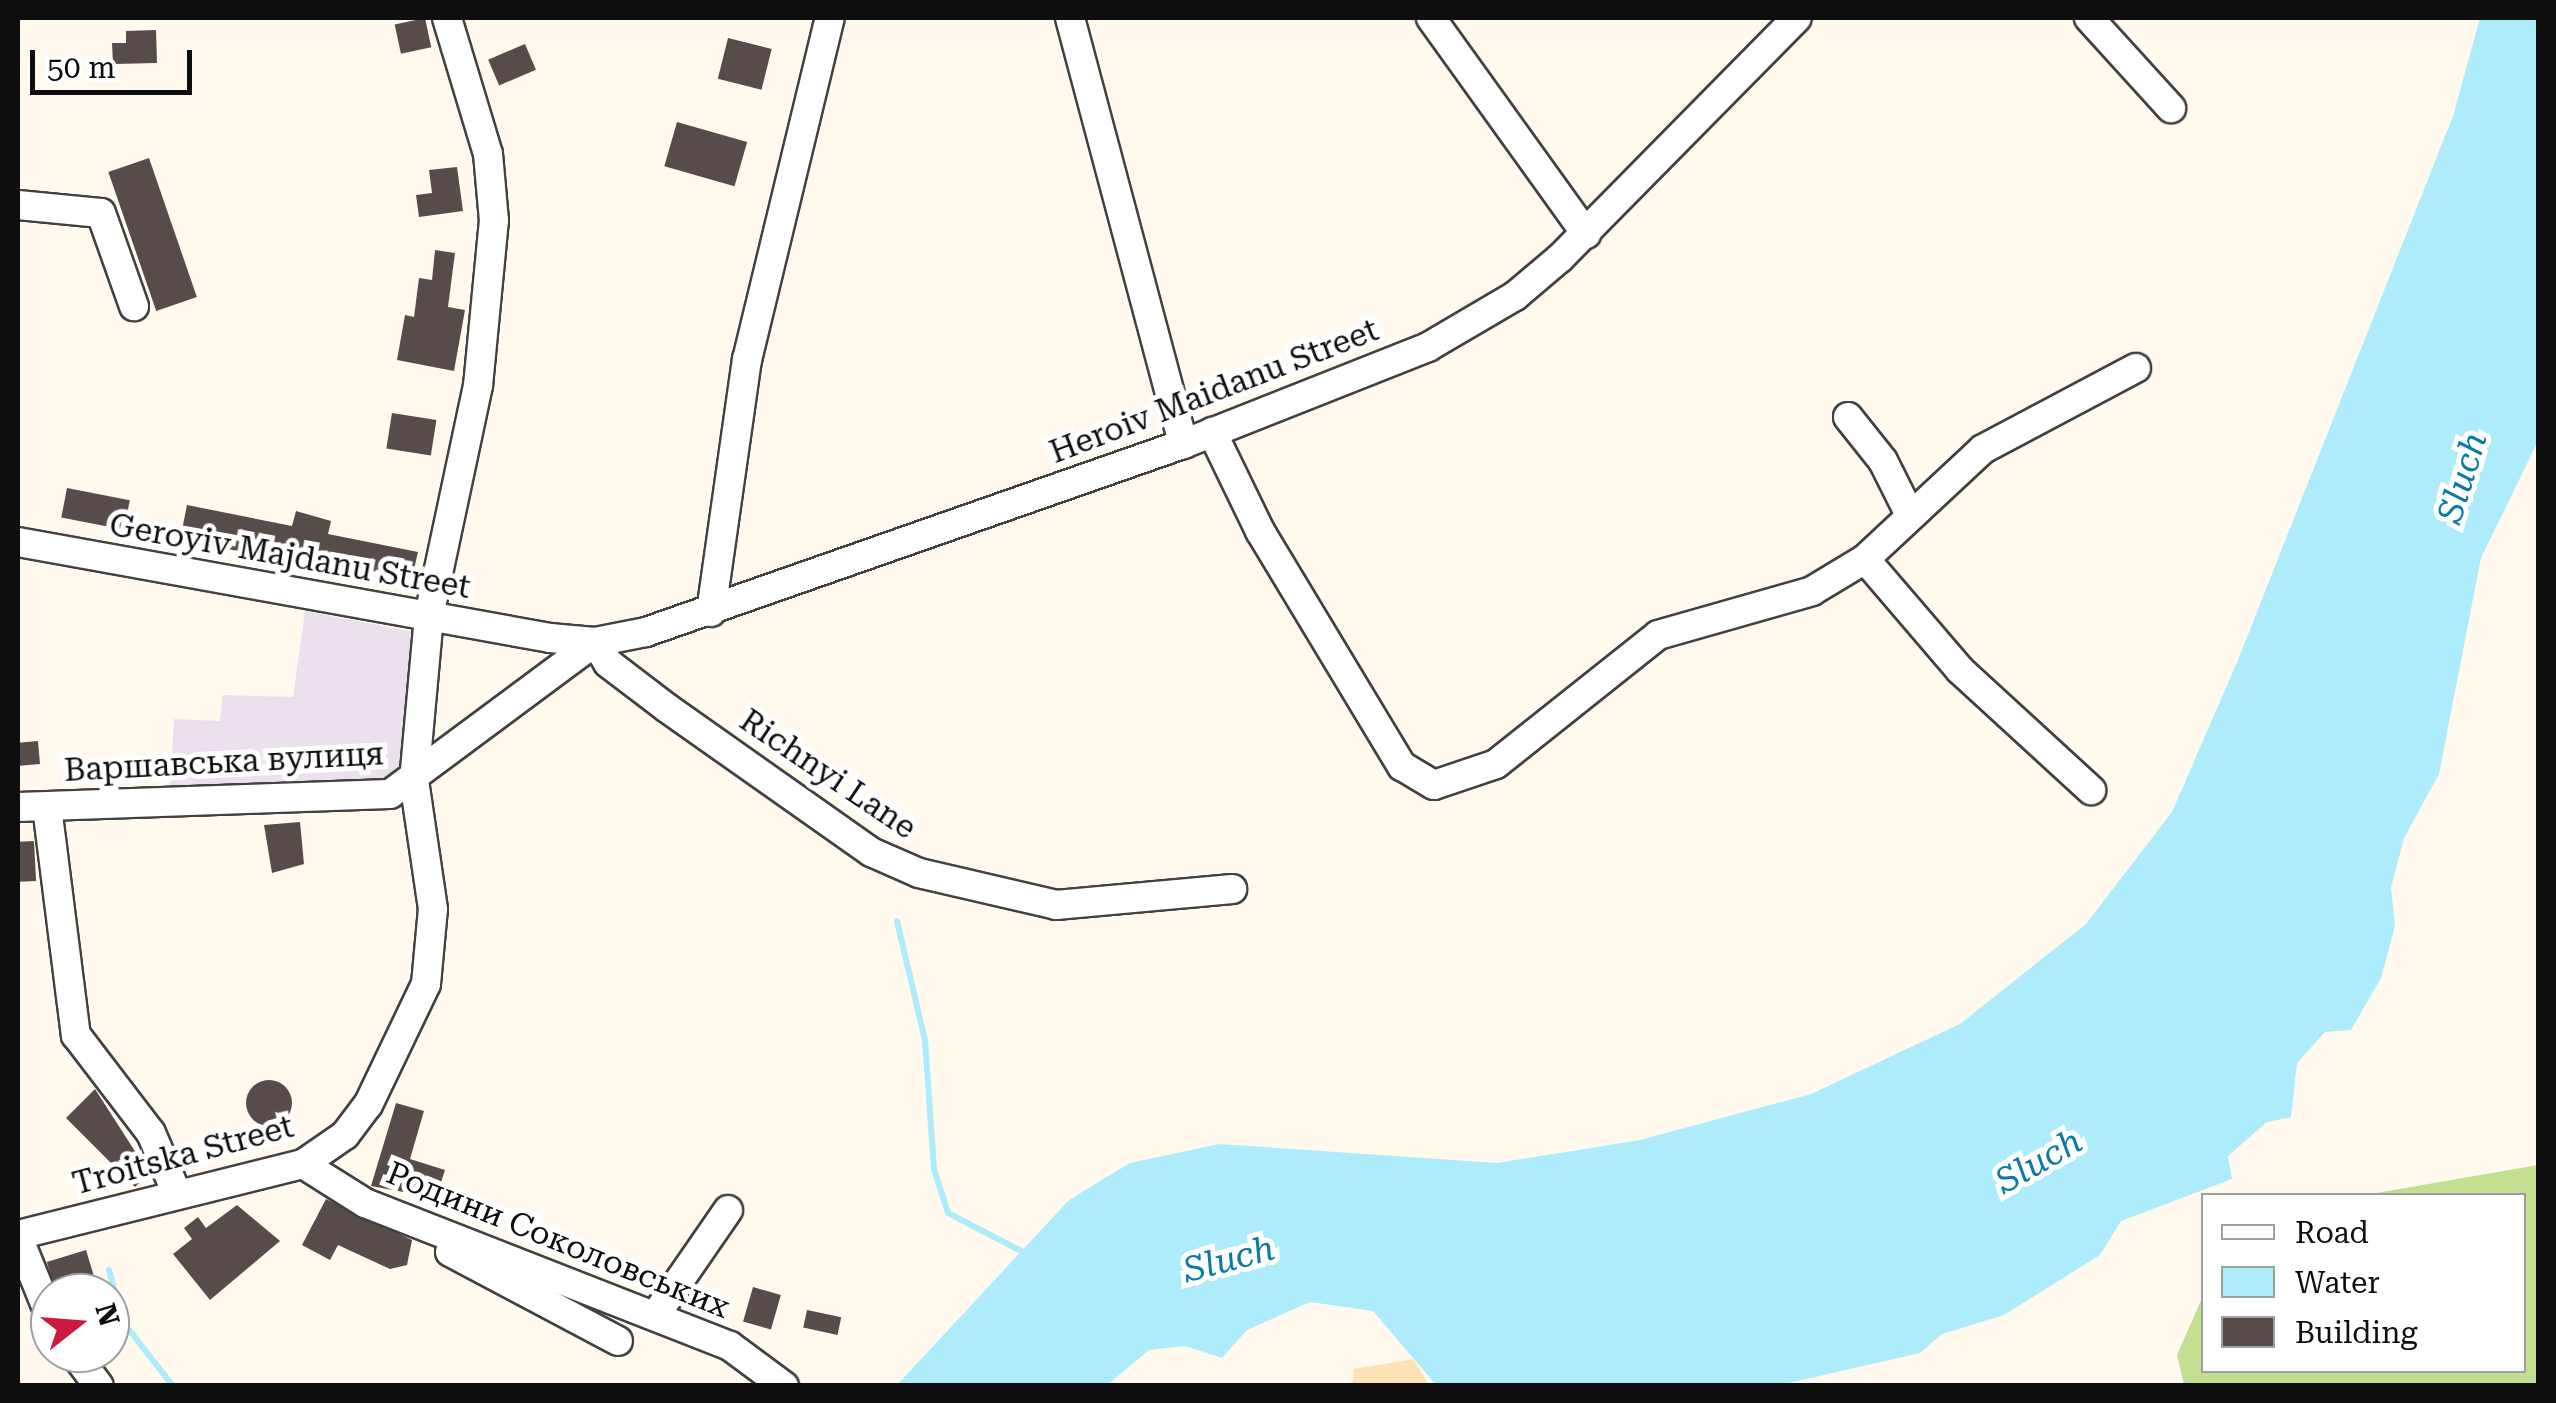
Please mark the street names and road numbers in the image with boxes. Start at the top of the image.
street label: Heroiv Maidanu Street [1044,311,1384,471]
street label: Geroyiv Majdanu Street [107,505,473,607]
street label: Richnyi Lane [733,701,923,847]
street label: Варшавська вулиця [63,734,385,790]
street label: Troitska Street [68,1107,298,1203]
street label: Родини Соколовських [381,1154,735,1326]

